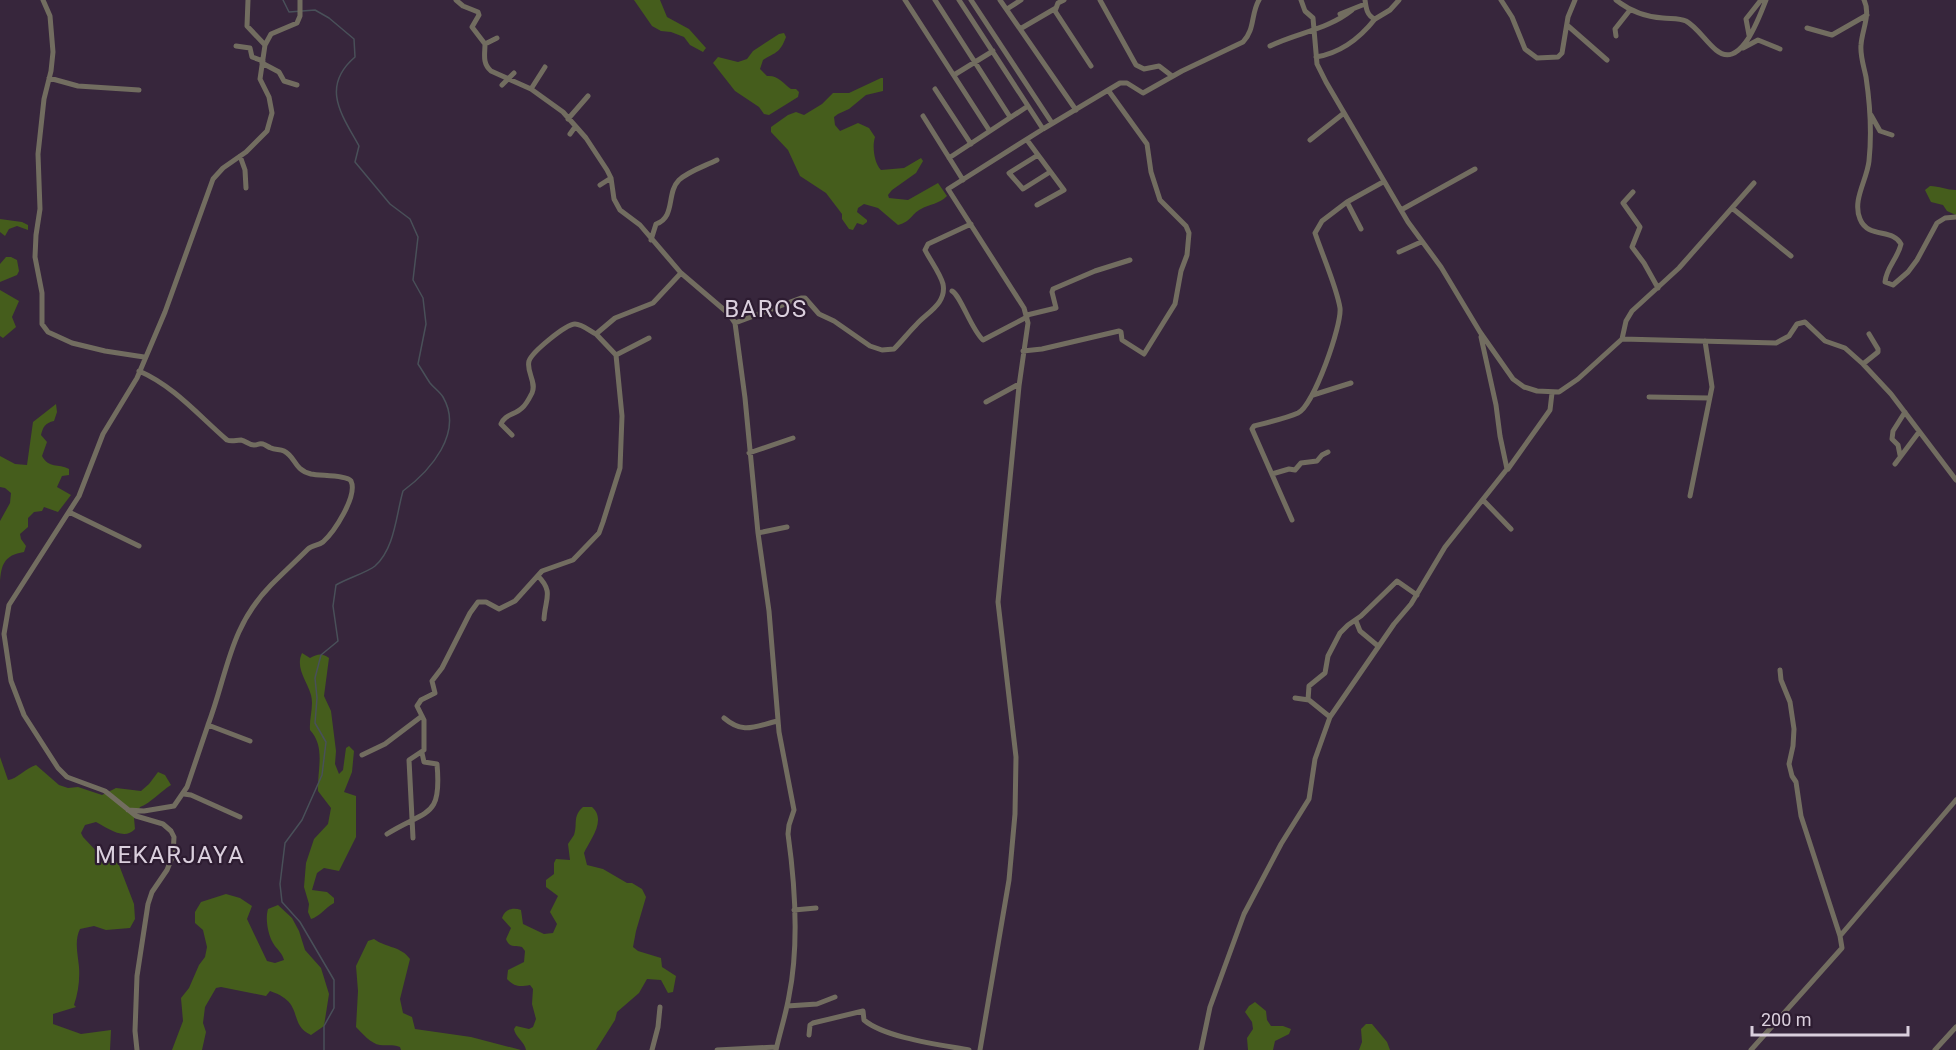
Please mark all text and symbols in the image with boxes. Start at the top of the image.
district label: BAROS [724,295,808,323]
district label: MEKARJAYA [95,841,245,869]
scale bar [1752,999,1908,1037]
text: 200 m [1761,1009,1812,1030]

